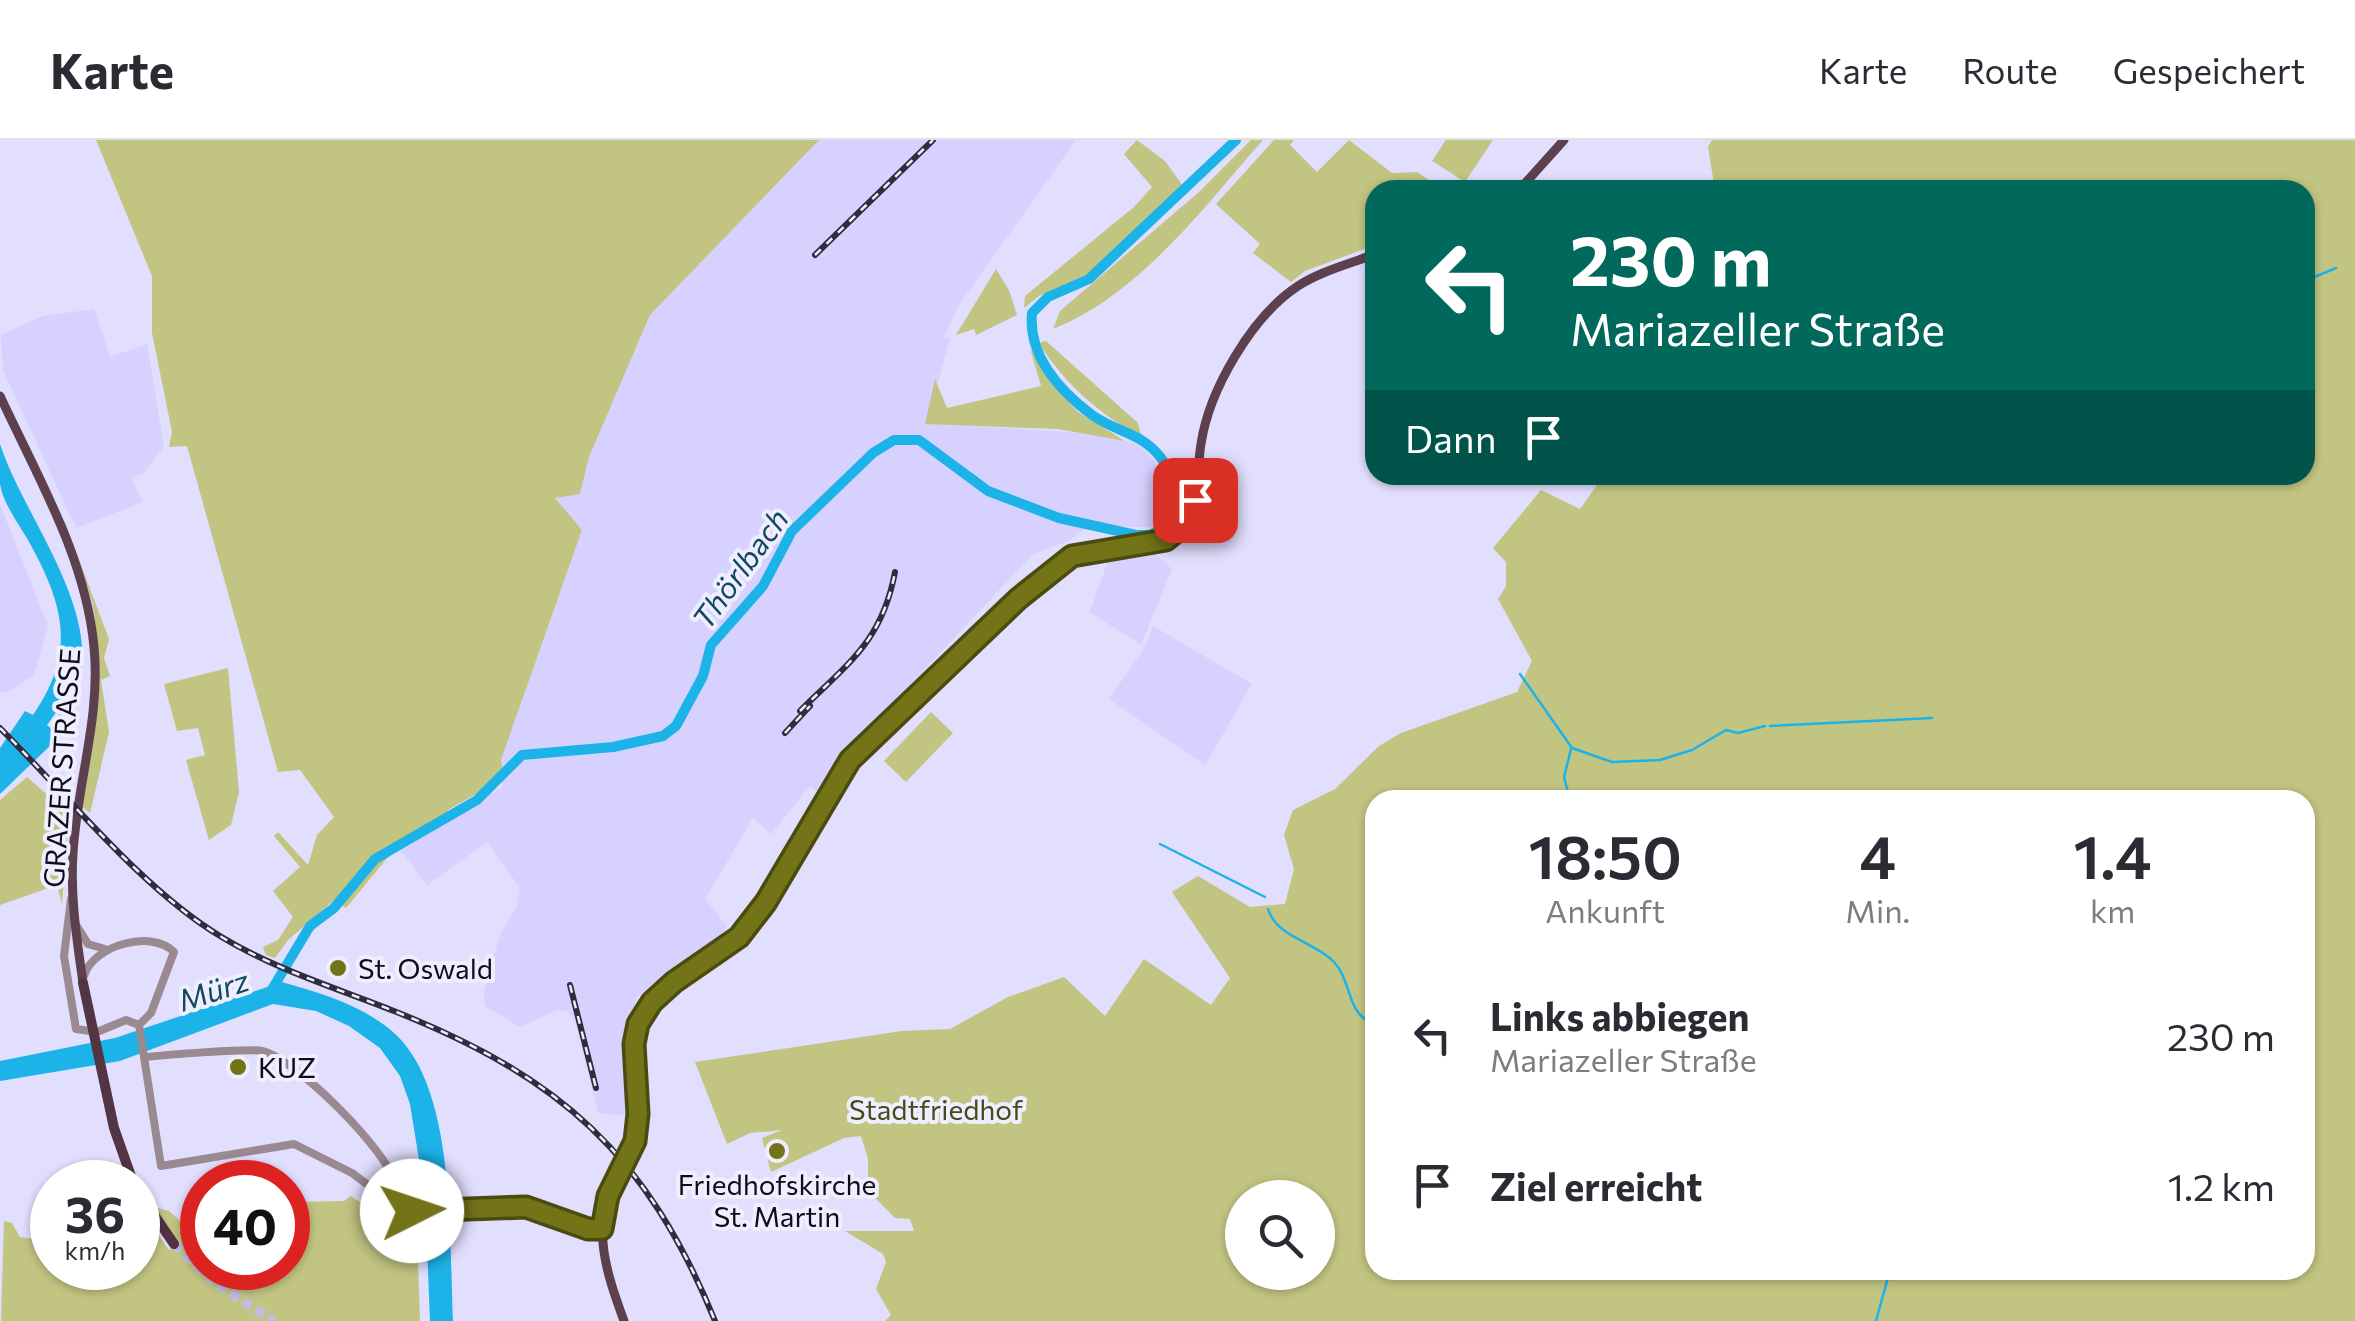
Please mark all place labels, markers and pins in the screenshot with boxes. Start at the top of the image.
pin [1153,458,1238,543]
place label: St. Oswald [358,951,493,985]
marker: St. Oswald [327,957,349,979]
place label: KUZ [258,1050,316,1084]
marker: KUZ [227,1056,249,1078]
marker: Friedhofskirche St. Martin [766,1140,788,1162]
place label: Friedhofskirche St. Martin [678,1167,876,1233]

